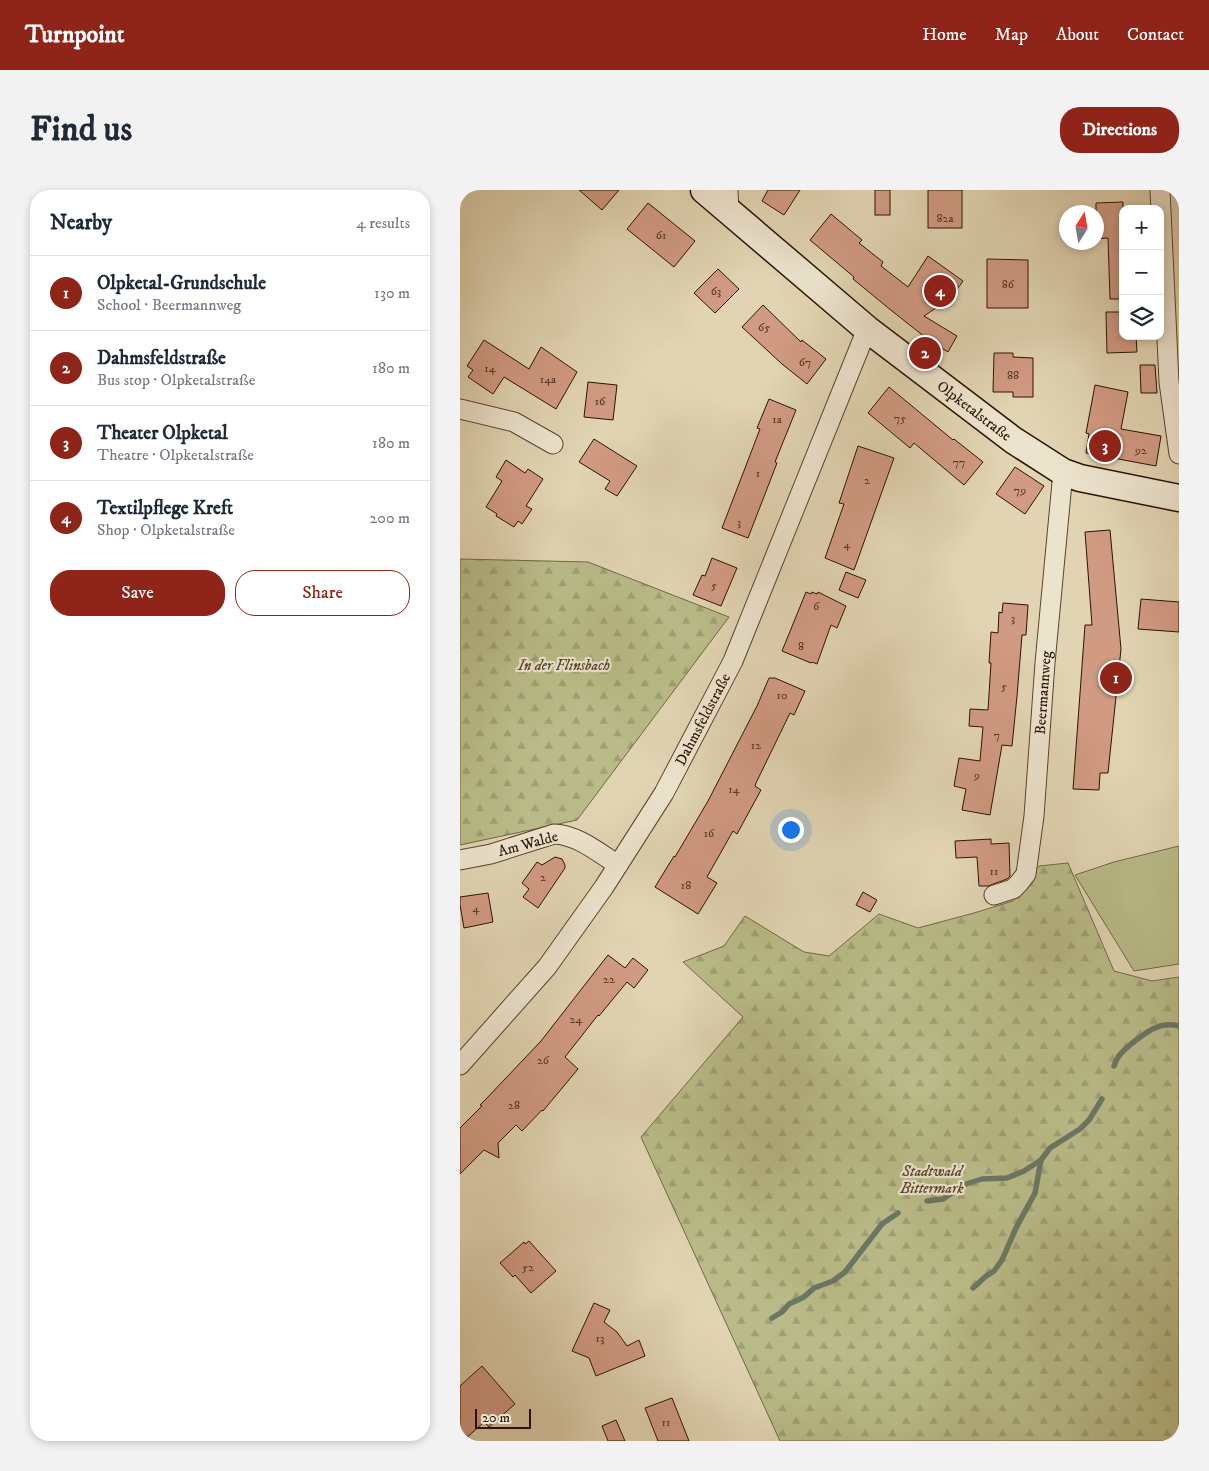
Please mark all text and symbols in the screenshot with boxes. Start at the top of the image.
text: Turnpoint [25,20,124,50]
text: Home [922,24,967,46]
text: Map [995,24,1028,46]
text: About [1056,24,1099,46]
text: Contact [1127,24,1184,46]
button: Directions [1060,107,1179,153]
text: Find us [30,108,132,152]
north arrow [1059,205,1104,250]
map controls [1119,205,1164,340]
button: + [1119,205,1164,250]
text: Nearby [50,210,112,236]
house number: 82a [937,211,954,226]
text: 4 results [357,213,410,233]
house number: 61 [656,228,666,243]
button: − [1119,250,1164,295]
text: Olpketal-Grundschule [97,272,266,295]
pin: 4 [924,272,956,310]
house number: 86 [1002,277,1015,292]
text: 1 [63,283,69,303]
text: 130 m [374,283,410,303]
house number: 63 [711,284,721,299]
text: School · Beermannweg [97,295,241,315]
button: layers [1119,295,1164,340]
house number: 65 [758,320,770,335]
pin: 2 [909,334,941,372]
text: Dahmsfeldstraße [97,347,226,370]
house number: 67 [799,355,811,370]
text: 2 [62,358,70,378]
text: 180 m [372,358,410,378]
house number: 14 [484,361,497,376]
house number: 88 [1007,368,1019,383]
text: Bus stop · Olpketalstraße [97,370,255,390]
house number: 14a [540,372,557,387]
street label: Olpketalstraße [933,376,1015,445]
house number: 16 [595,394,606,409]
house number: 75 [894,411,906,426]
house number: 1a [772,412,783,427]
text: Theater Olpketal [97,422,228,445]
pin: 3 [1089,427,1121,465]
text: 3 [63,433,69,453]
text: 180 m [372,433,410,453]
house number: 92 [1134,443,1147,458]
text: Theatre · Olpketalstraße [97,445,254,465]
house number: 77 [953,455,965,470]
house number: 1 [756,466,760,481]
house number: 2 [864,473,870,488]
house number: 79 [1014,483,1026,498]
text: Textilpflege Kreft [97,497,233,520]
text: 4 [61,508,71,528]
text: 200 m [369,508,410,528]
house number: 3 [737,515,741,530]
text: Shop · Olpketalstraße [97,520,235,540]
house number: 4 [844,537,852,552]
button: Save [50,570,225,616]
button: Share [235,570,410,616]
house number: 5 [711,578,717,593]
house number: 6 [813,599,820,614]
house number: 3 [1011,611,1015,626]
house number: 8 [798,639,804,654]
street label: Beermannweg [1030,649,1056,735]
park label: In der Flinsbach [517,656,610,675]
pin: 1 [1100,659,1132,697]
street label: Dahmsfeldstraße [671,670,735,769]
house number: 5 [1001,679,1007,694]
house number: 10 [777,688,787,703]
house number: 7 [994,728,1000,743]
house number: 12 [751,738,761,753]
house number: 9 [973,768,980,783]
house number: 14 [728,782,741,797]
your location [778,817,804,843]
house number: 16 [704,826,715,841]
street label: Am Walde [496,827,560,861]
house number: 11 [990,864,998,879]
house number: 2 [540,870,546,885]
house number: 18 [681,878,691,893]
house number: 4 [473,901,481,916]
house number: 22 [603,972,615,987]
house number: 24 [570,1012,583,1027]
house number: 26 [537,1053,550,1068]
house number: 28 [508,1098,520,1113]
park label: Stadtwald Bittermark [899,1162,965,1198]
house number: 52 [522,1260,534,1275]
house number: 13 [596,1331,604,1346]
scale bar [475,1406,531,1429]
text: 20 m [482,1409,510,1427]
house number: 11 [662,1415,670,1430]

